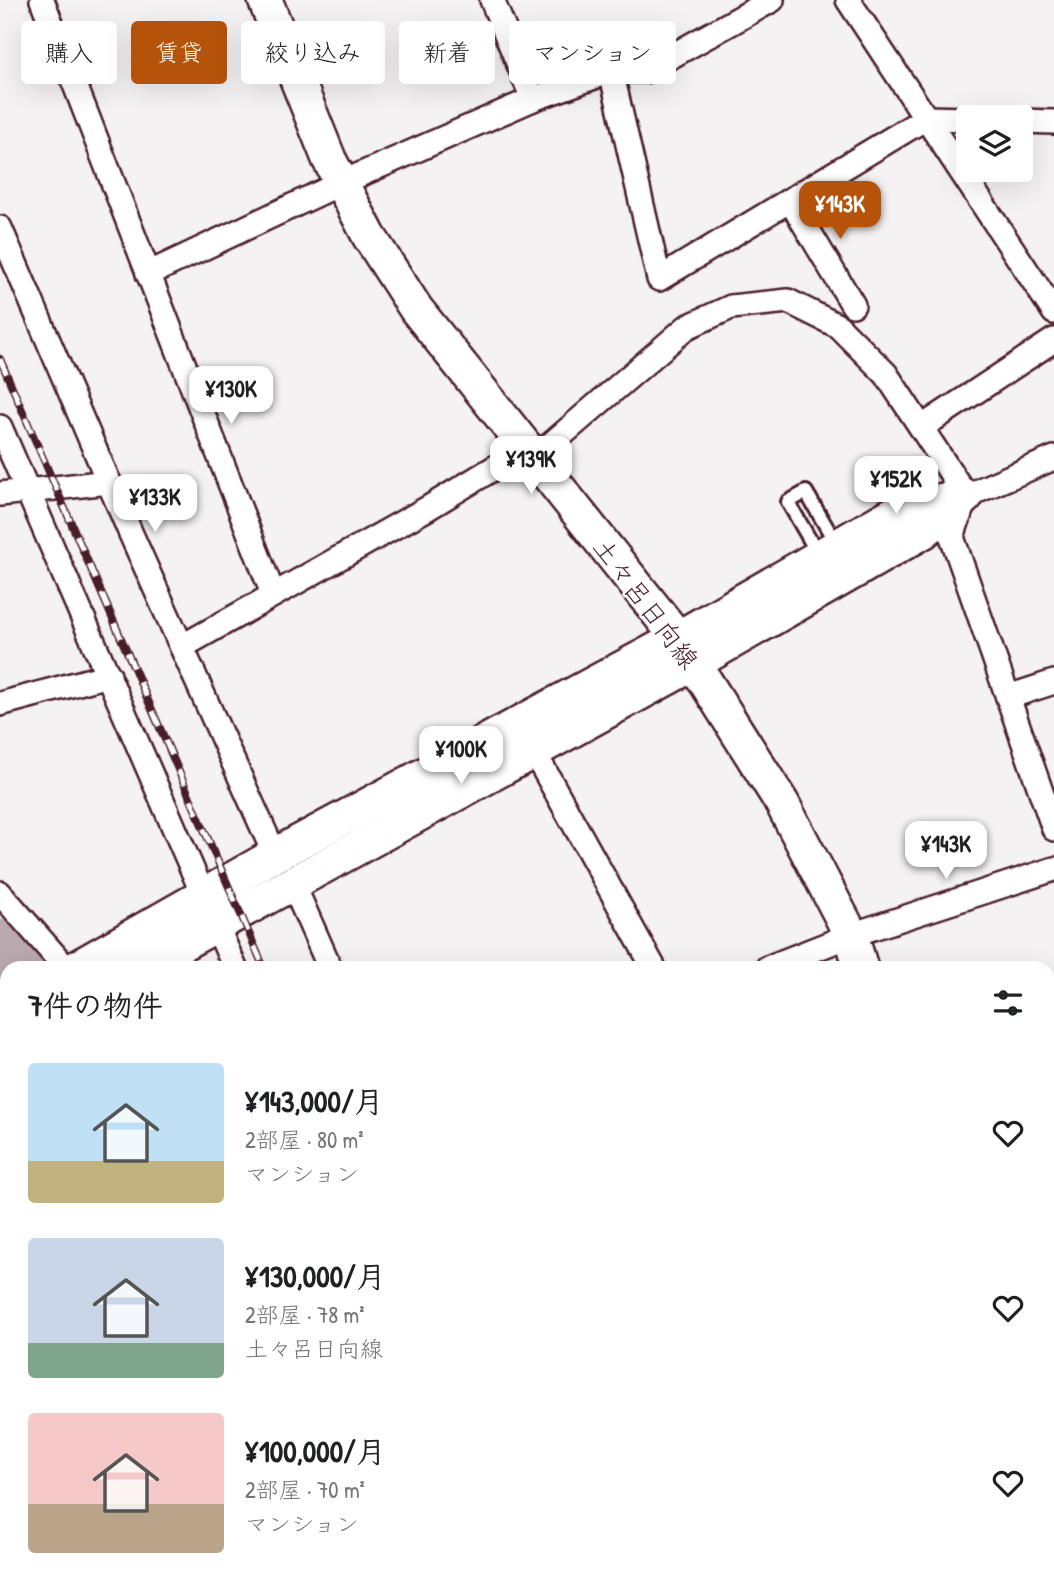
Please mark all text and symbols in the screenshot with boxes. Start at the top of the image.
chip: 購入 [21,21,117,84]
chip: 賃貸 [131,21,227,84]
chip: 絞り込み [241,21,385,84]
chip: 新着 [399,21,495,84]
chip: マンション [509,21,676,84]
map controls [956,105,1033,182]
button: layers [956,105,1033,182]
pin: ¥143K [791,182,889,241]
text: ¥143K [815,188,865,219]
pin: ¥130K [182,366,280,426]
text: ¥130K [205,373,257,404]
pin: ¥139K [482,436,580,496]
text: ¥139K [506,443,556,474]
pin: ¥152K [847,456,945,516]
text: ¥152K [870,463,922,494]
pin: ¥133K [106,475,204,534]
text: ¥133K [129,481,181,512]
street label: 土々呂日向線 [585,530,707,676]
pin: ¥100K [412,726,510,786]
text: ¥100K [435,733,487,764]
pin: ¥143K [897,822,995,881]
text: ¥143K [921,828,971,859]
icon: filters [989,984,1027,1022]
text: 7件の物件 [28,985,163,1025]
text: ¥143,000/月 [245,1081,384,1121]
icon: home [84,1091,168,1175]
icon: heart [989,1114,1027,1152]
text: 2部屋 · 80 m² [245,1124,363,1155]
text: マンション [245,1158,359,1189]
text: ¥130,000/月 [245,1256,386,1296]
icon: home [84,1266,168,1350]
icon: heart [989,1289,1027,1327]
text: 2部屋 · 78 m² [245,1299,365,1330]
text: 土々呂日向線 [245,1333,383,1364]
text: ¥100,000/月 [245,1431,386,1471]
icon: home [84,1441,168,1525]
icon: heart [989,1464,1027,1502]
text: 2部屋 · 70 m² [245,1474,365,1505]
text: マンション [245,1508,359,1539]

